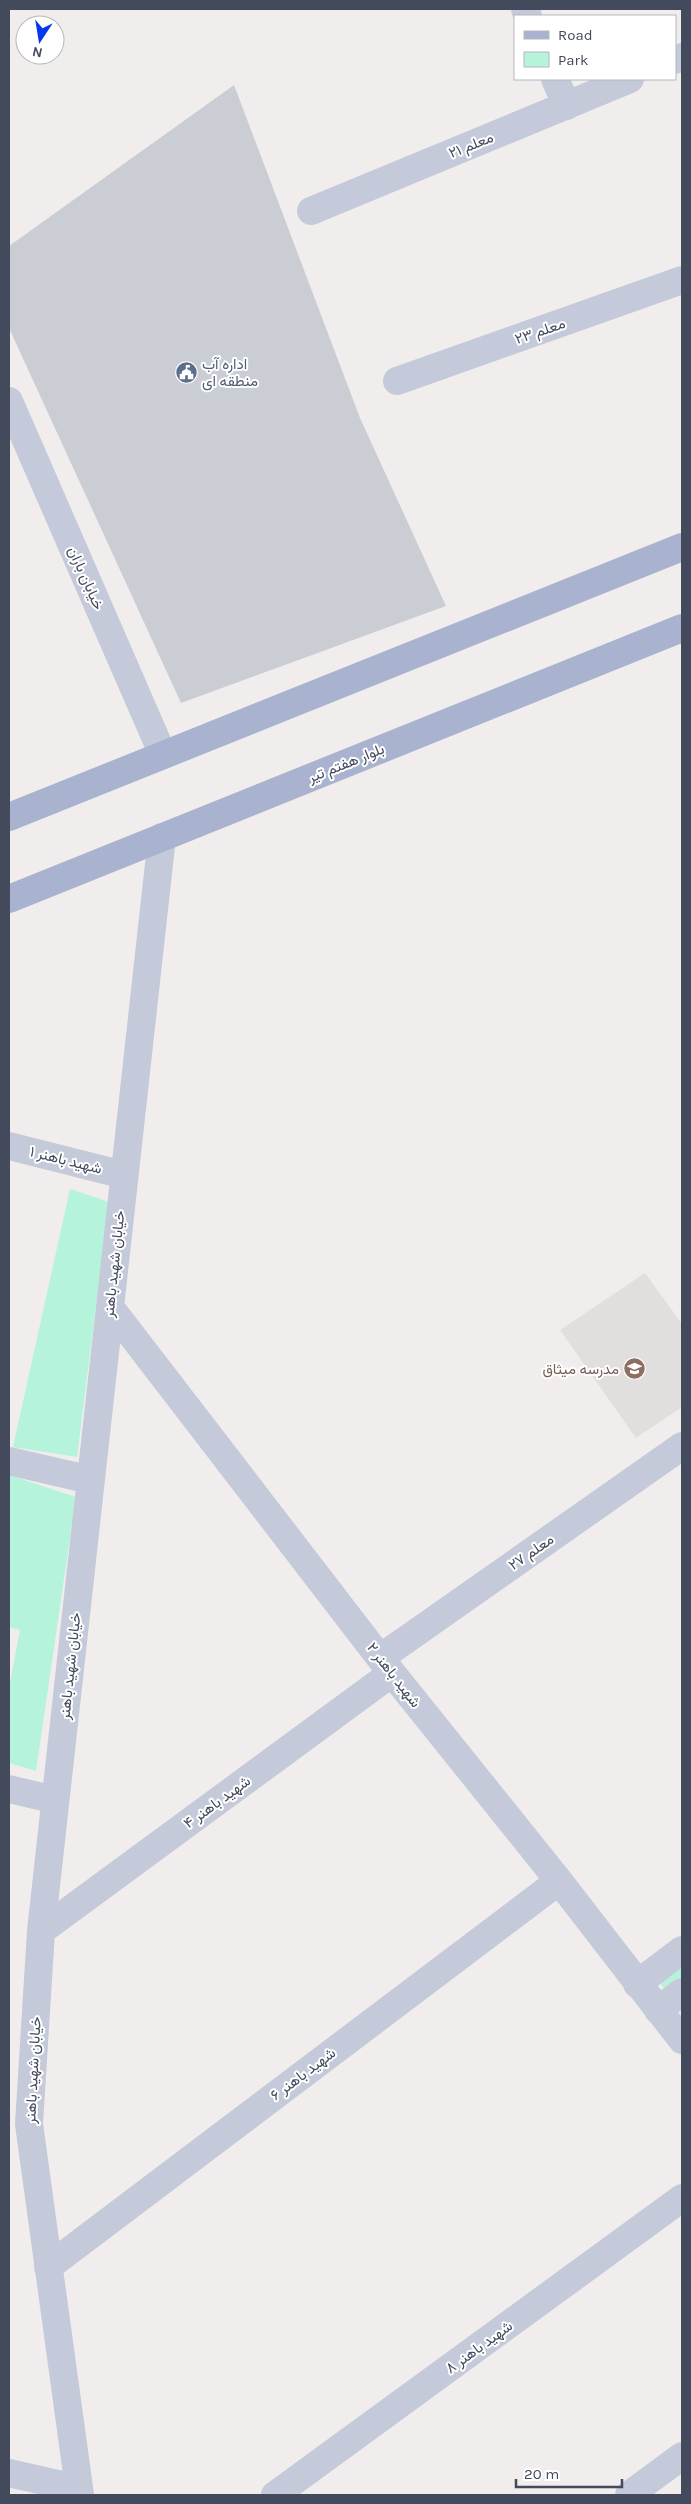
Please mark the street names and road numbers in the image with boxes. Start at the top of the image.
street label: معلم ۲۱ [446,128,496,163]
street label: معلم ۲۳ [512,314,568,349]
street label: خیابان باران [64,543,108,613]
street label: بلوار هفتم تیر [304,740,387,788]
street label: شهید باهنر ۱ [28,1142,104,1178]
street label: خیابان شهید باهنر [99,1210,129,1319]
street label: معلم ۲۷ [505,1530,558,1575]
street label: خیابان شهید باهنر [55,1612,85,1721]
street label: شهید باهنر ۲ [363,1639,425,1711]
street label: شهید باهنر ۴ [180,1772,254,1832]
street label: خیابان شهید باهنر [21,2016,45,2125]
street label: شهید باهنر ۶ [267,2044,339,2104]
street label: شهید باهنر ۸ [442,2317,516,2377]

